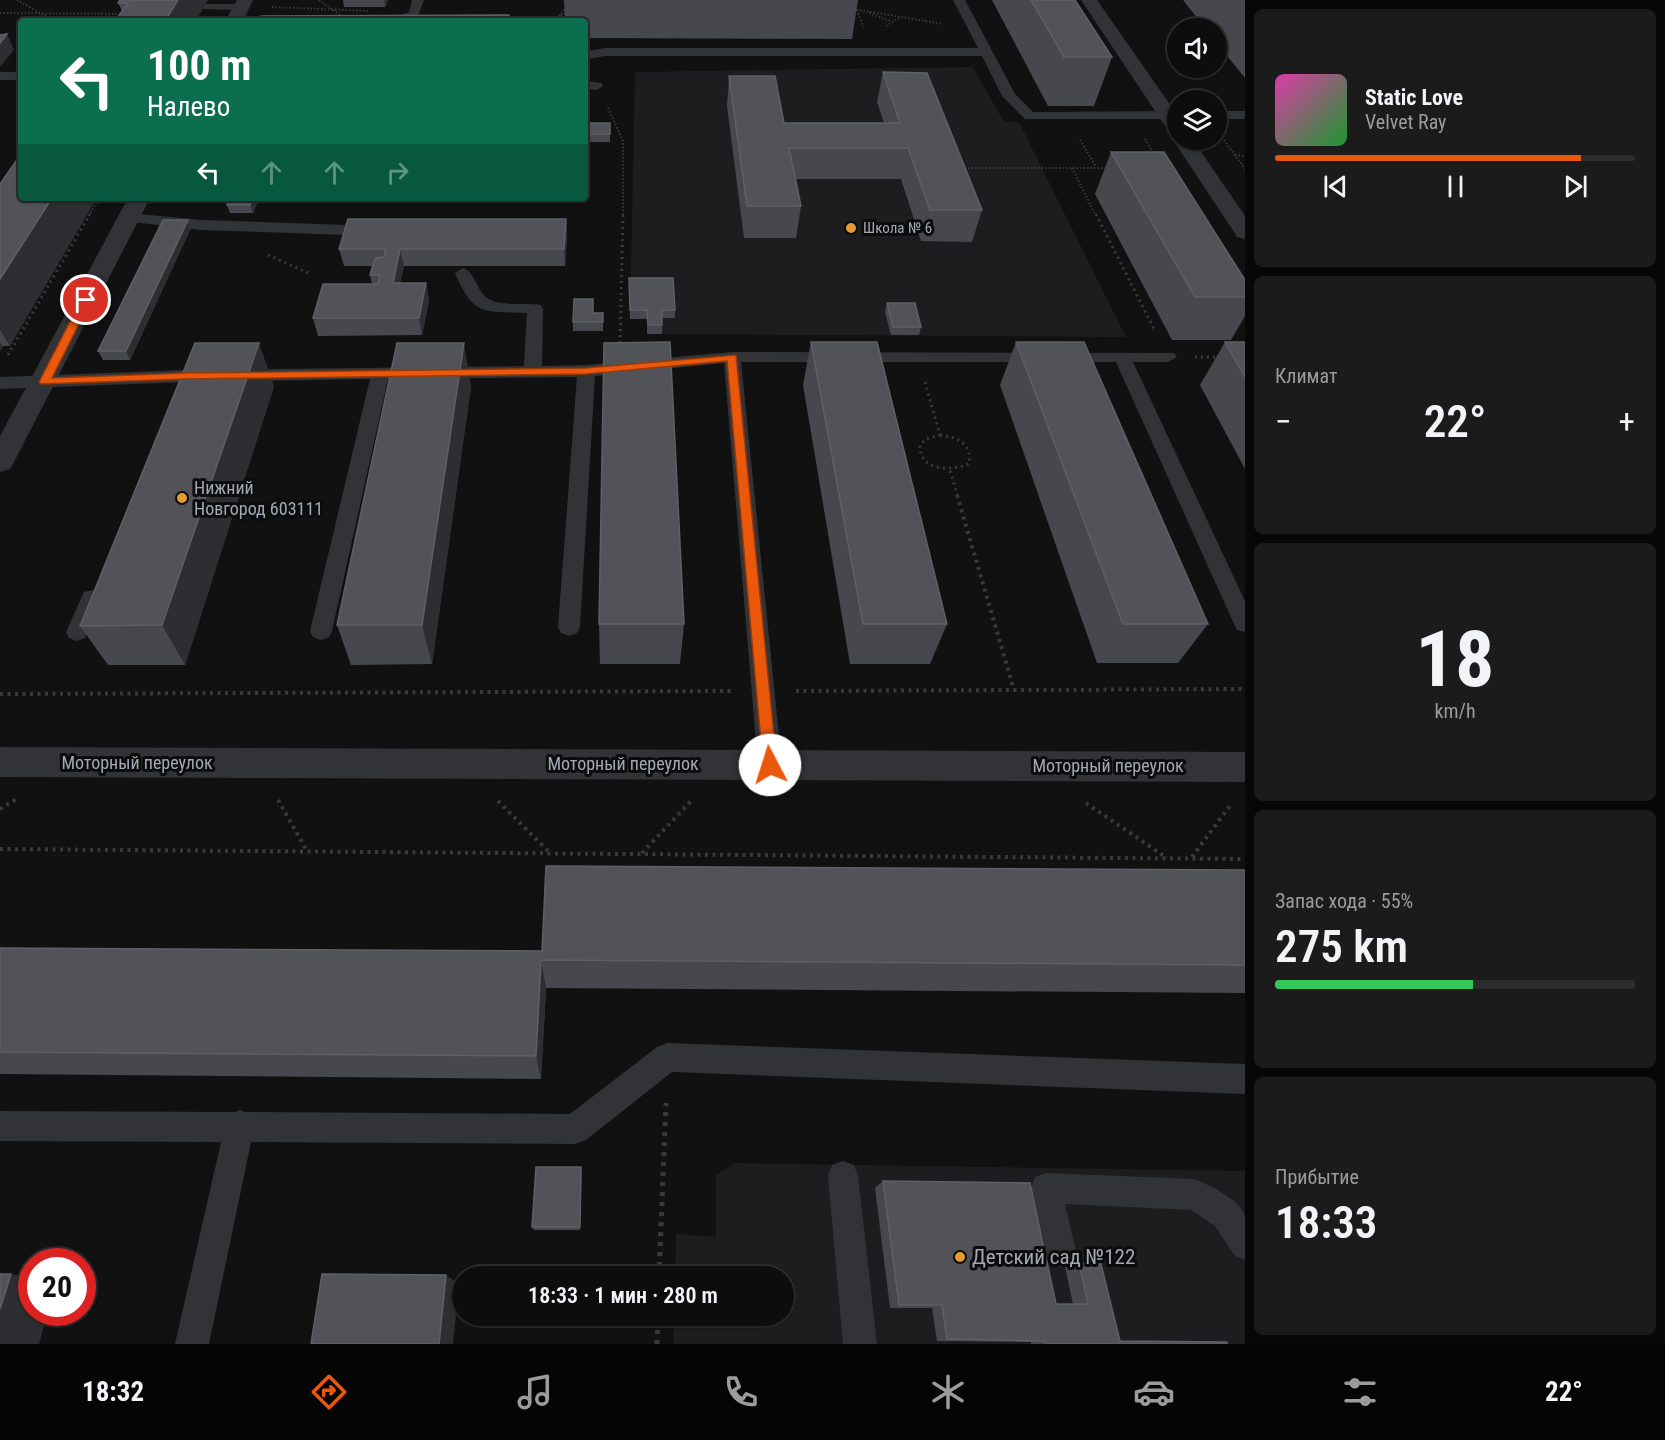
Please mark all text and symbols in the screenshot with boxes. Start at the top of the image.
map controls [1167,18,1227,150]
button: sound [1167,18,1227,78]
text: 100 m [147,41,252,90]
icon: left [48,42,126,120]
text: Static Love [1365,85,1463,110]
button: layers [1167,90,1227,150]
text: Налево [147,91,230,123]
text: Velvet Ray [1365,110,1446,134]
icon: left [192,156,225,189]
icon: ahead [255,156,288,189]
icon: ahead [318,156,351,189]
icon: right [381,156,414,189]
icon: previous [1319,170,1352,203]
icon: pause [1439,170,1472,203]
icon: next [1559,170,1592,203]
place label: Школа № 6 [863,219,932,237]
marker: Школа № 6 [844,221,858,235]
pin [60,274,111,325]
icon: arrive [69,283,102,316]
text: Климат [1275,364,1337,388]
text: 22° [1424,395,1486,448]
text: − [1275,402,1292,441]
text: + [1619,402,1635,441]
place label: Нижний Новгород 603111 [194,477,323,519]
marker: Нижний Новгород 603111 [175,491,189,505]
text: 18 [1416,614,1494,705]
text: km/h [1434,699,1476,723]
position arrow [738,733,802,797]
street label: Моторный переулок [61,752,213,773]
street label: Моторный переулок [547,753,699,774]
street label: Моторный переулок [1032,755,1184,776]
text: Запас хода · 55% [1275,889,1413,913]
text: 275 km [1275,920,1408,973]
text: Прибытие [1275,1165,1359,1189]
text: 18:33 [1275,1196,1377,1249]
place label: Детский сад №122 [972,1245,1135,1269]
speed limit sign: 20 [18,1248,96,1326]
marker: Детский сад №122 [953,1250,967,1264]
text: 18:33 · 1 мин · 280 m [528,1283,718,1308]
icon: directions [308,1371,350,1413]
icon: music [514,1371,556,1413]
icon: phone [720,1371,762,1413]
icon: climate [927,1371,969,1413]
icon: car [1133,1371,1175,1413]
icon: filters [1339,1371,1381,1413]
text: 18:32 [82,1376,144,1408]
text: 22° [1545,1376,1583,1408]

